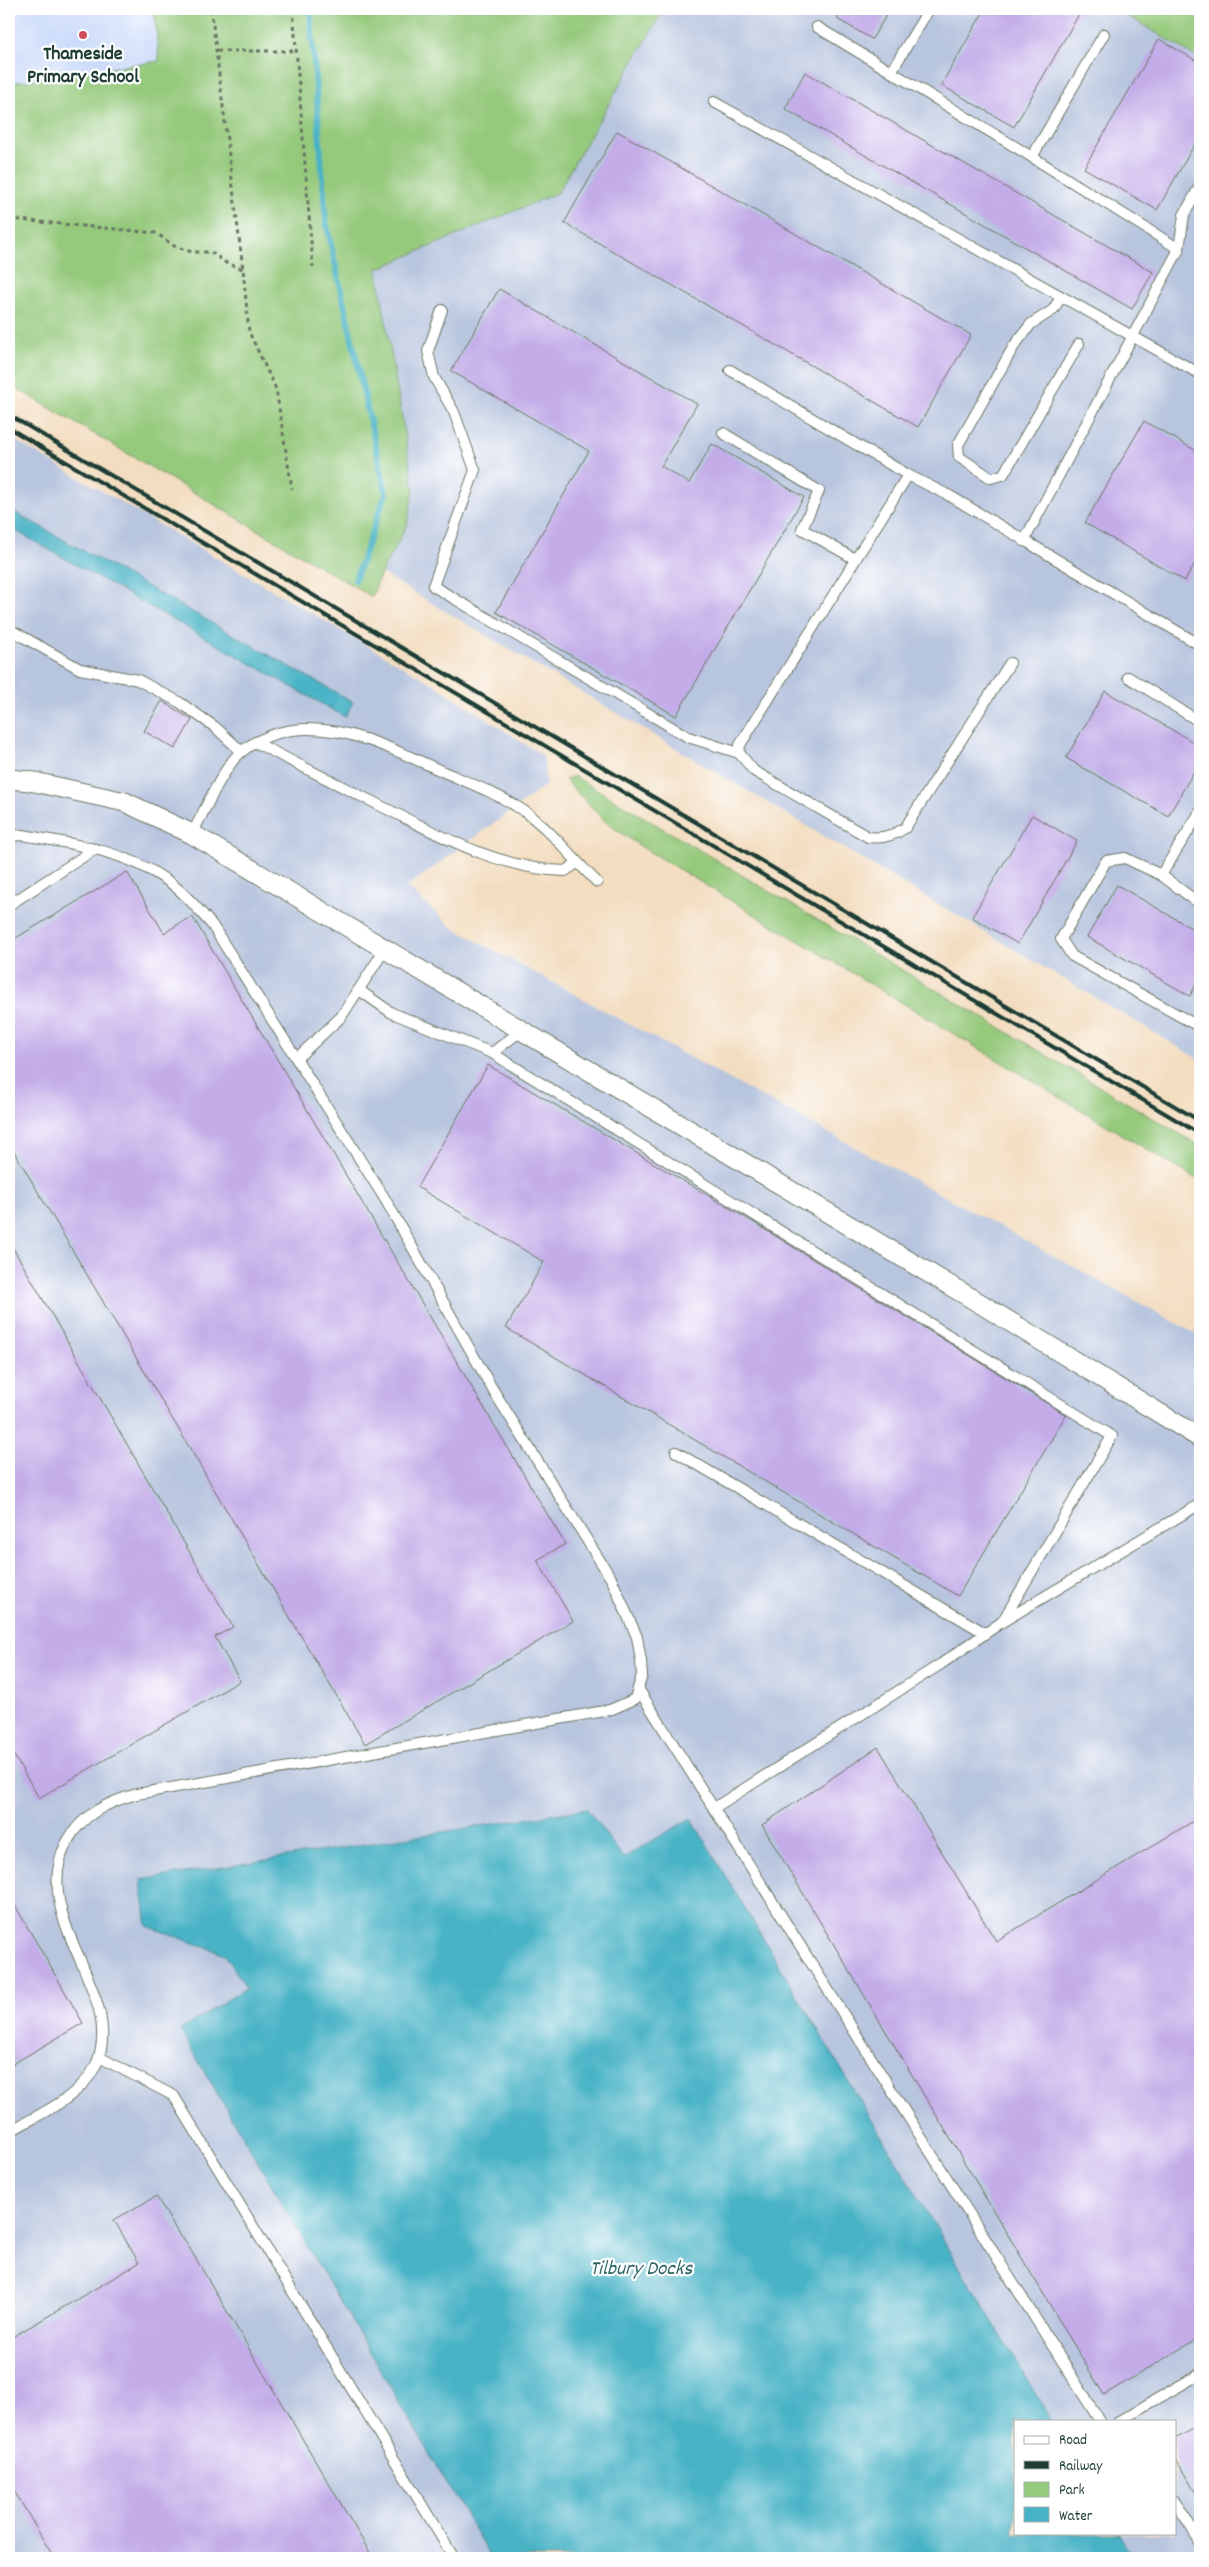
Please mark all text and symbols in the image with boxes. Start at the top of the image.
marker: Thameside Primary School [77,29,89,41]
place label: Thameside Primary School [27,41,139,92]
water label: Tilbury Docks [590,2255,693,2285]
legend [1014,2420,1176,2534]
text: Road [1059,2430,1087,2452]
text: Railway [1059,2456,1103,2478]
text: Park [1059,2480,1085,2502]
text: Water [1059,2506,1093,2528]

